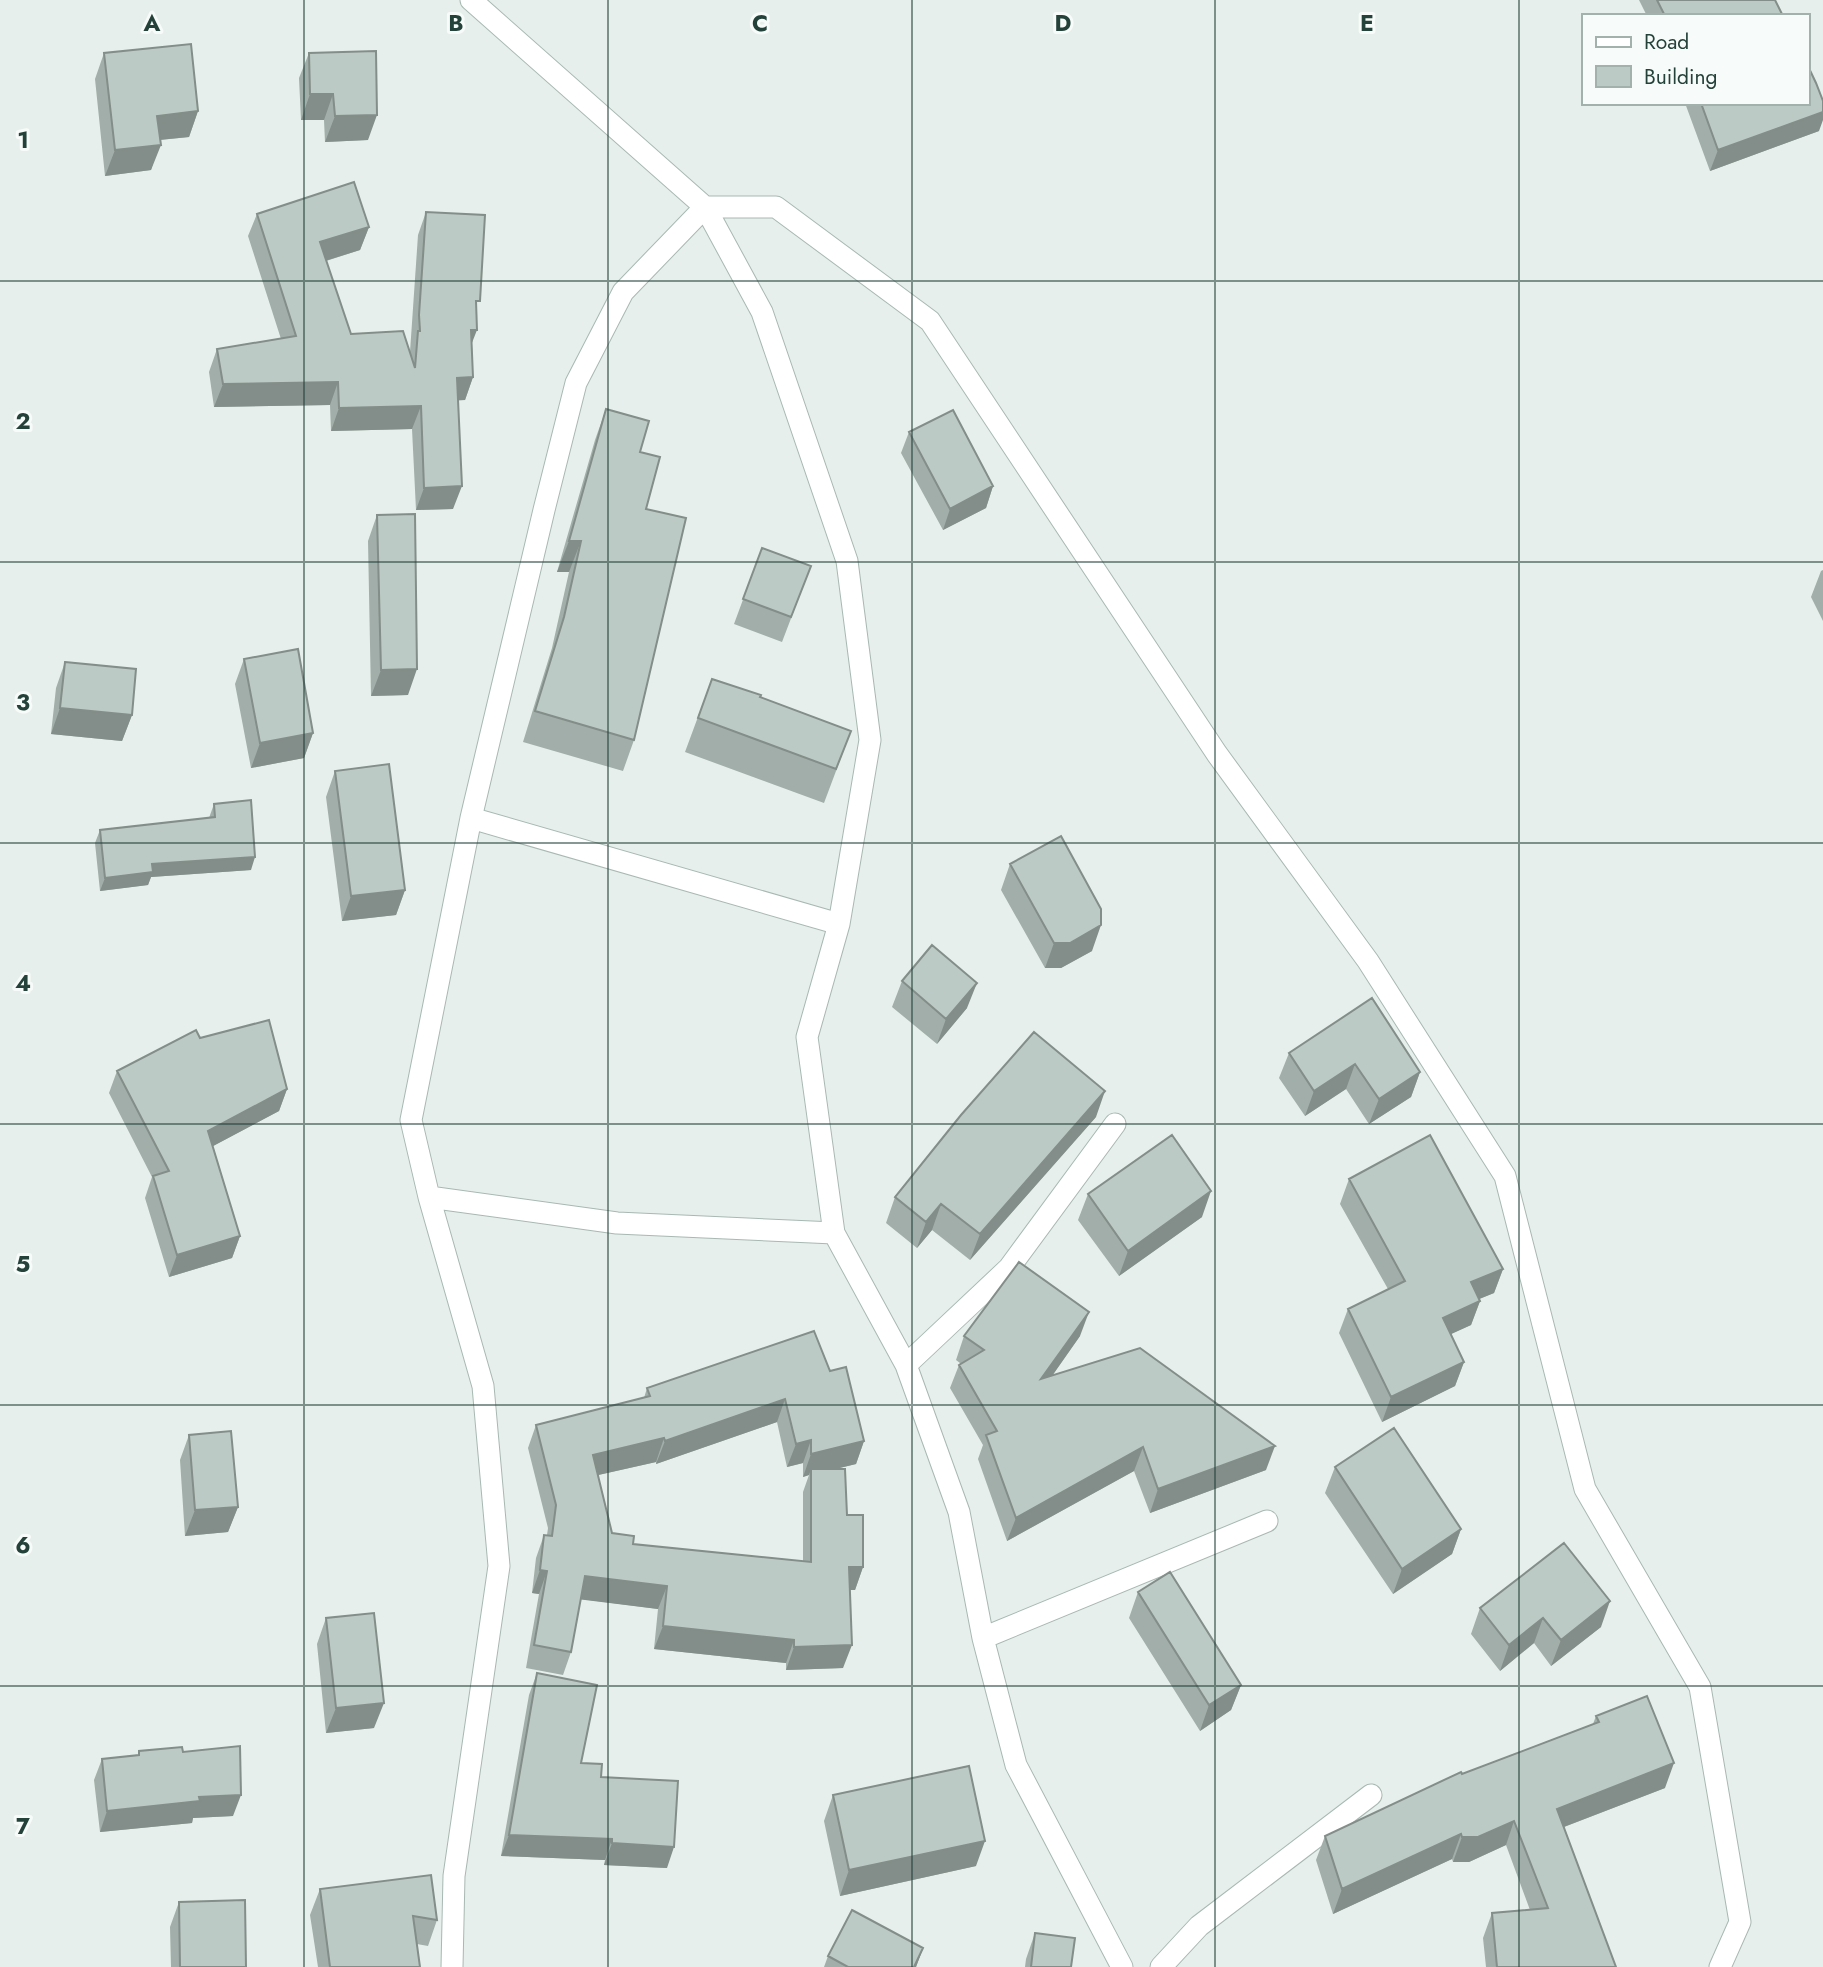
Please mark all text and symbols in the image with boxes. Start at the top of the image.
text: A [143,6,161,40]
text: B [448,6,464,40]
text: C [752,6,768,40]
text: D [1055,6,1072,40]
text: E [1360,6,1374,40]
legend [1582,14,1809,105]
text: Road [1644,27,1689,57]
text: Building [1644,62,1717,92]
text: 1 [17,123,29,157]
text: 2 [15,404,31,438]
text: 3 [16,685,30,719]
text: 4 [15,966,31,1000]
text: 5 [16,1247,30,1281]
text: 6 [15,1528,31,1562]
text: 7 [16,1809,30,1843]

